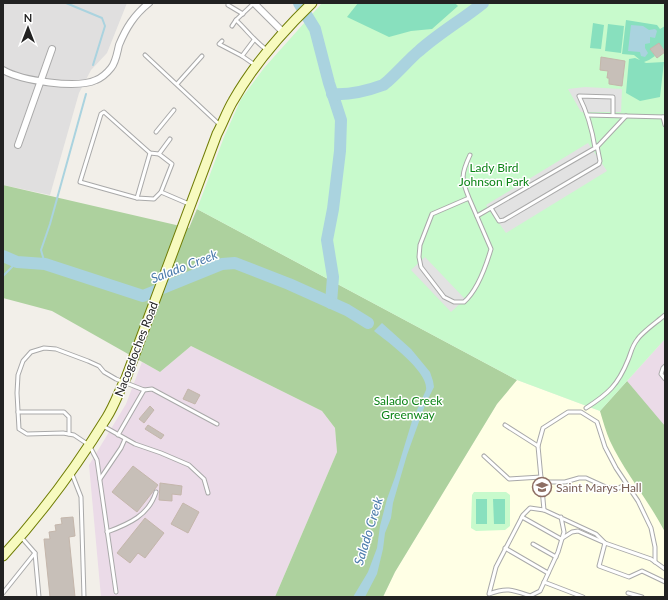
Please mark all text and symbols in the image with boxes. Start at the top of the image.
north arrow [8,8,48,48]
text: N [24,11,32,24]
park label: Lady Bird Johnson Park [459,160,530,189]
water label: Salado Creek [148,246,220,286]
street label: Nacogdoches Road [111,299,161,399]
park label: Salado Creek Greenway [374,393,443,422]
school or university icon: Saint Marys Hall [531,476,553,498]
place label: Saint Marys Hall [556,480,642,495]
water label: Salado Creek [350,494,386,567]

